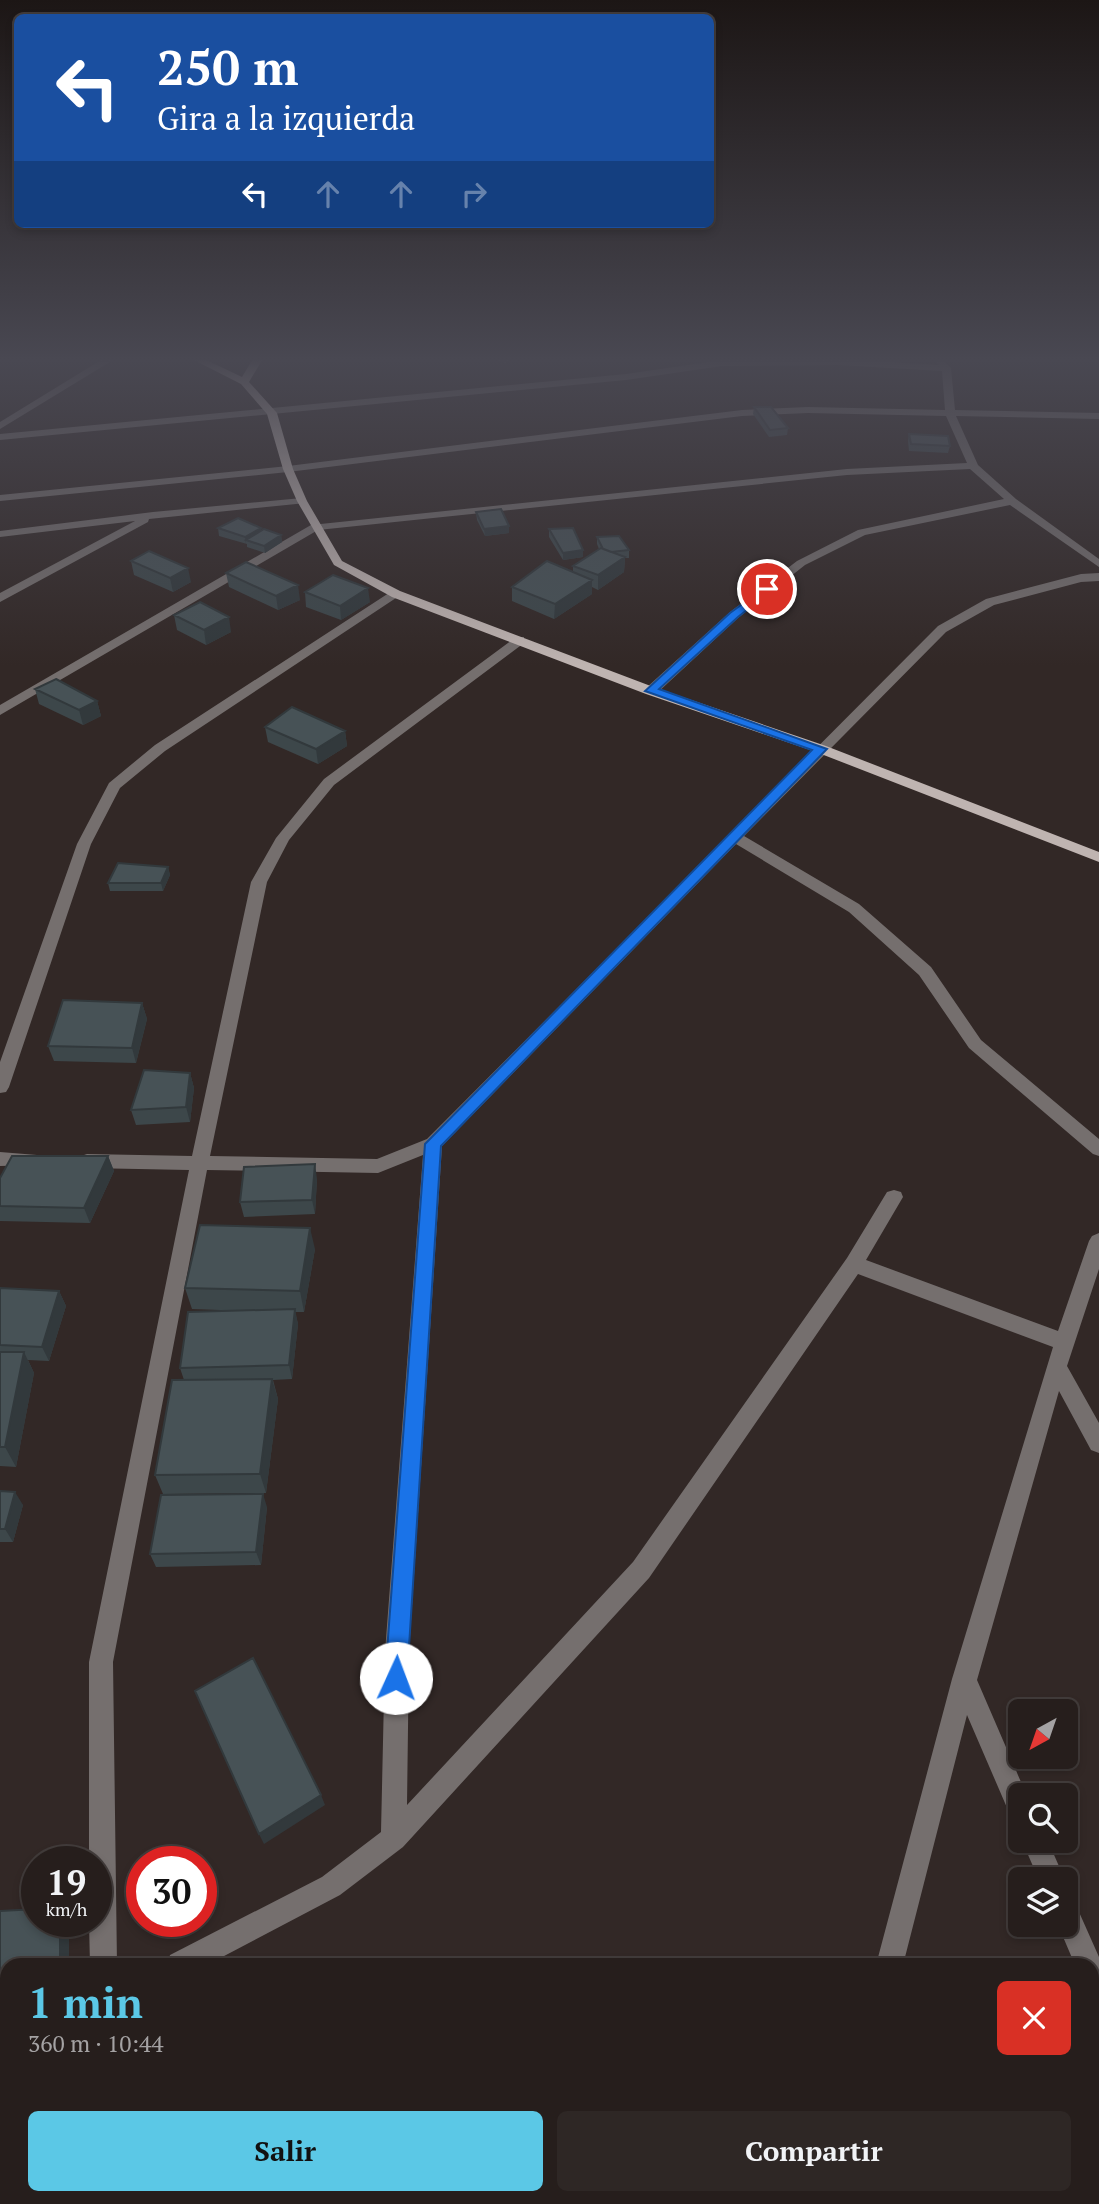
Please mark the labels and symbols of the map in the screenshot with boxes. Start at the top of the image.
pin [737,559,797,619]
position arrow [359,1641,433,1715]
north arrow [1008,1699,1078,1769]
speed limit sign: 30 [126,1846,217,1937]

